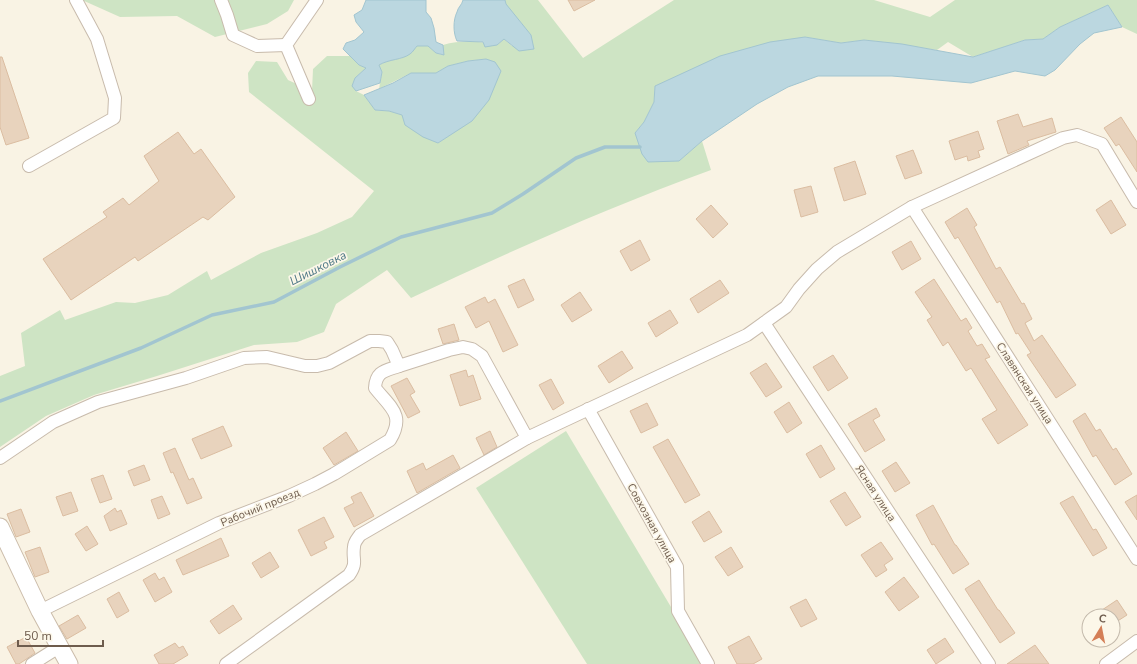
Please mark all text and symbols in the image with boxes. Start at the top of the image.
water label: Шишковка [287,247,349,289]
street label: Славянская улица [993,340,1057,427]
street label: Ясная улица [852,462,899,524]
street label: Совхозная улица [623,481,680,566]
street label: Рабочий проезд [218,485,302,530]
north arrow [1081,608,1121,648]
text: С [1098,611,1108,627]
scale bar [18,622,103,648]
text: 50 m [24,628,52,644]

